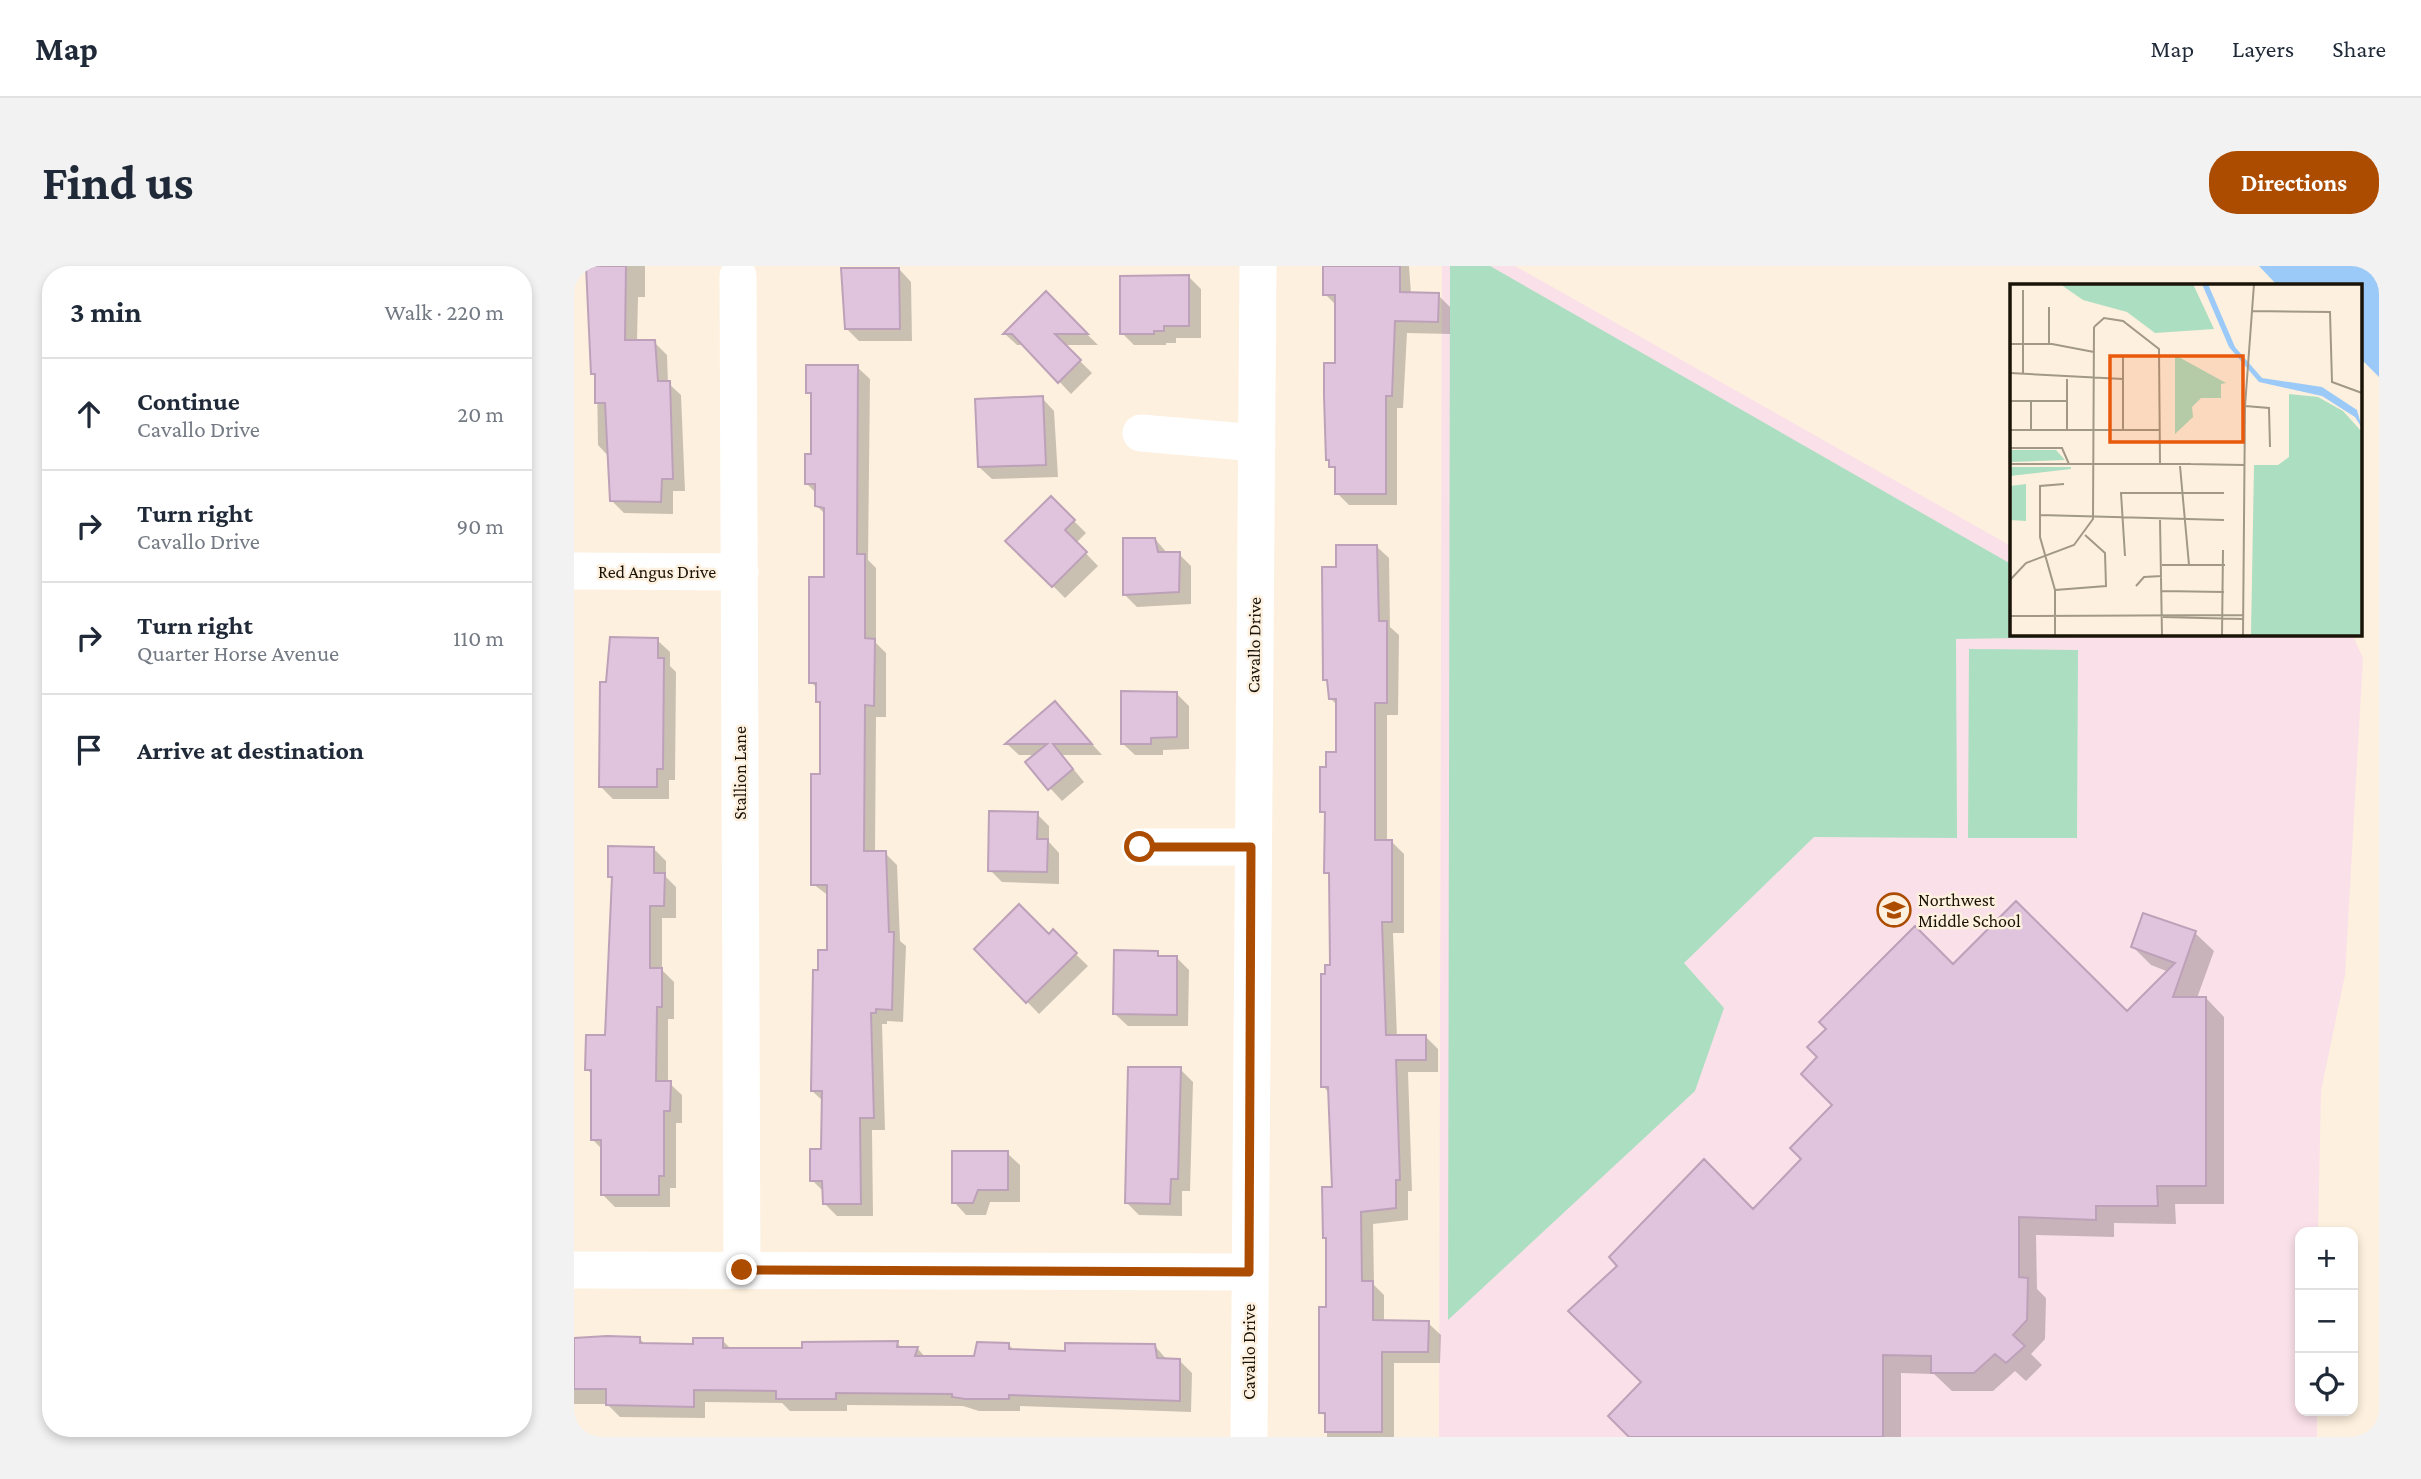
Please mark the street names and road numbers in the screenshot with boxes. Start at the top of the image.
street label: Red Angus Drive [598,562,716,582]
street label: Cavallo Drive [1243,597,1265,693]
street label: Stallion Lane [730,726,750,820]
street label: Cavallo Drive [1239,1304,1259,1400]

